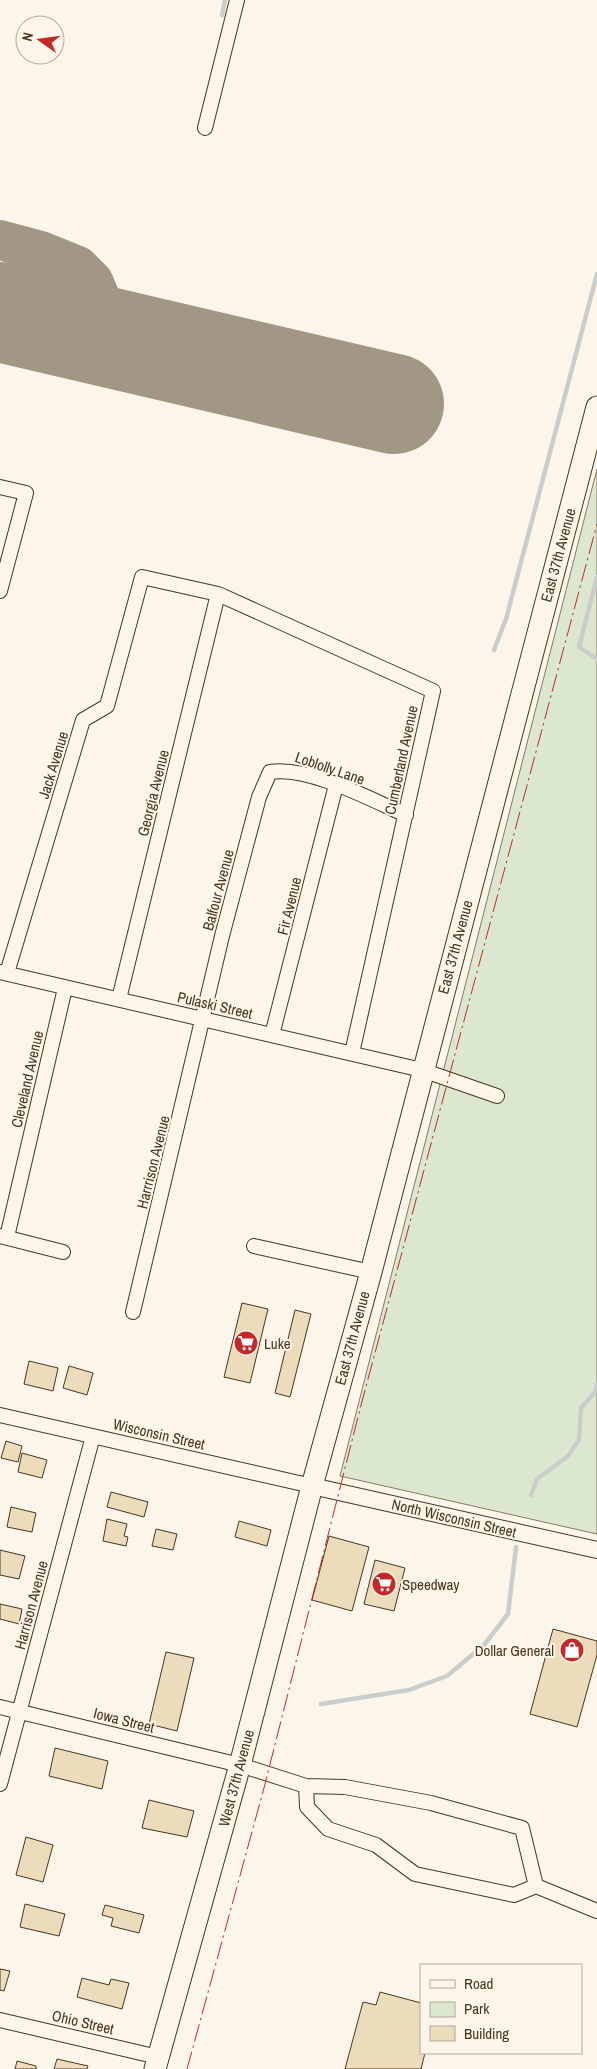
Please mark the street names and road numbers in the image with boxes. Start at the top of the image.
street label: East 37th Avenue [535,506,581,604]
street label: Cumberland Avenue [379,703,423,817]
street label: Jack Avenue [33,729,73,801]
street label: Loblolly Lane [292,746,368,790]
street label: Georgia Avenue [132,747,174,839]
street label: Balfour Avenue [197,847,239,933]
street label: Fir Avenue [272,875,306,937]
street label: East 37th Avenue [432,898,478,996]
street label: Pulaski Street [175,986,255,1024]
street label: Cleveland Avenue [6,1028,48,1130]
street label: Harrrison Avenue [131,1113,175,1211]
street label: East 37th Avenue [329,1289,375,1387]
street label: Wisconsin Street [111,1413,208,1455]
street label: North Wisconsin Street [390,1493,519,1543]
street label: Harrison Avenue [9,1558,53,1652]
street label: Iowa Street [91,1702,157,1738]
street label: West 37th Avenue [213,1727,259,1829]
street label: Ohio Street [50,2005,117,2039]

